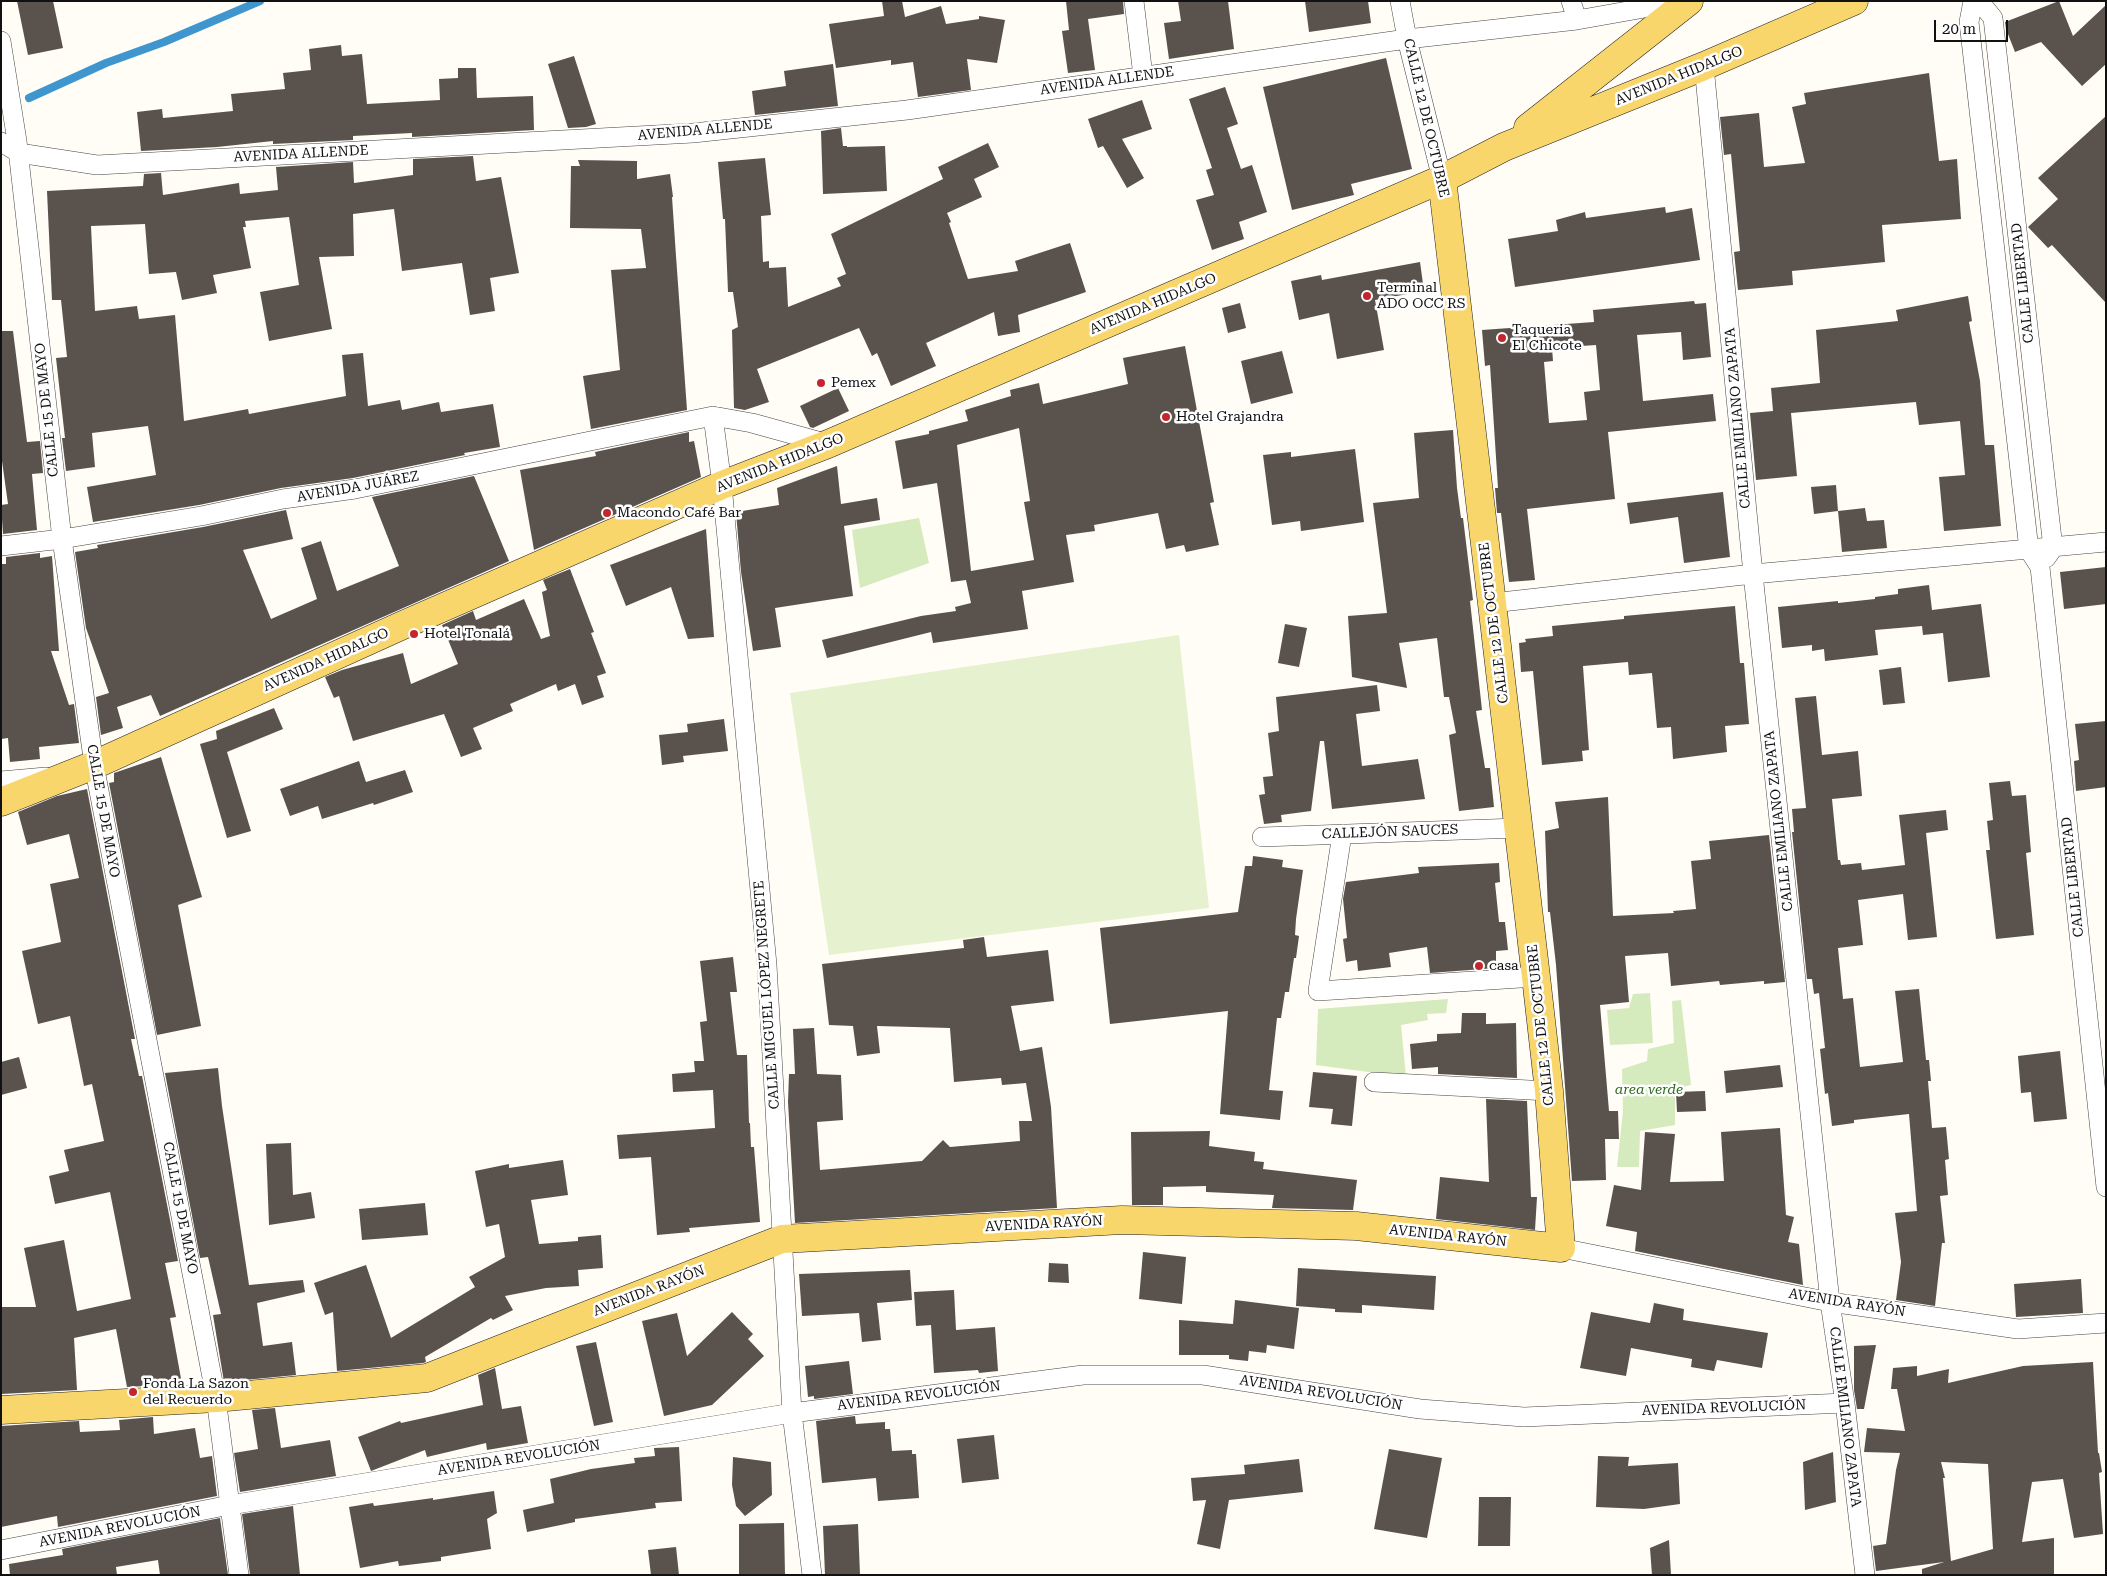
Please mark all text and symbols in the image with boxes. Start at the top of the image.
scale bar [1937,10,2011,42]
text: 20 m [1942,20,1976,38]
street label: CALLE 12 DE OCTUBRE [1400,37,1452,199]
street label: AVENIDA HIDALGO [1613,43,1745,109]
street label: AVENIDA ALLENDE [1039,63,1175,99]
street label: AVENIDA ALLENDE [637,116,773,144]
street label: AVENIDA ALLENDE [233,142,369,166]
street label: CALLE LIBERTAD [2008,222,2038,344]
street label: AVENIDA HIDALGO [1087,270,1219,338]
place label: Terminal ADO OCC RS [1377,280,1465,312]
marker: Terminal ADO OCC RS [1361,290,1373,302]
place label: Taqueria El Chicote [1512,322,1582,354]
street label: CALLE EMILIANO ZAPATA [1722,327,1754,509]
marker: Taqueria El Chicote [1496,332,1508,344]
street label: CALLE 15 DE MAYO [32,342,62,478]
place label: Pemex [831,375,876,391]
marker: Pemex [815,377,827,389]
place label: Hotel Grajandra [1176,409,1284,425]
marker: Hotel Grajandra [1160,411,1172,423]
street label: AVENIDA HIDALGO [714,430,846,496]
street label: AVENIDA JUÁREZ [296,468,420,506]
place label: Macondo Café Bar [617,505,741,521]
marker: Macondo Café Bar [601,507,613,519]
street label: CALLE 12 DE OCTUBRE [1476,541,1512,705]
street label: AVENIDA HIDALGO [260,625,392,695]
place label: Hotel Tonalá [424,626,510,642]
marker: Hotel Tonalá [408,628,420,640]
street label: CALLE EMILIANO ZAPATA [1761,730,1797,912]
street label: CALLE 15 DE MAYO [83,743,123,879]
street label: CALLE LIBERTAD [2058,816,2088,938]
street label: CALLEJÓN SAUCES [1321,821,1459,843]
street label: CALLE MIGUEL LÓPEZ NEGRETE [751,880,783,1110]
street label: CALLE 12 DE OCTUBRE [1524,943,1558,1107]
place label: casa [1489,958,1519,974]
marker: casa [1473,960,1485,972]
park label: area verde [1615,1082,1683,1098]
street label: CALLE 15 DE MAYO [159,1140,201,1276]
street label: AVENIDA RAYÓN [984,1213,1104,1235]
street label: AVENIDA RAYÓN [1388,1221,1508,1251]
street label: AVENIDA RAYÓN [591,1262,707,1320]
street label: AVENIDA RAYÓN [1787,1285,1907,1321]
street label: CALLE EMILIANO ZAPATA [1826,1326,1864,1508]
street label: AVENIDA REVOLUCIÓN [1238,1372,1404,1414]
place label: Fonda La Sazon del Recuerdo [143,1376,249,1408]
street label: AVENIDA REVOLUCIÓN [836,1378,1002,1414]
marker: Fonda La Sazon del Recuerdo [127,1386,139,1398]
street label: AVENIDA REVOLUCIÓN [1641,1397,1807,1419]
street label: AVENIDA REVOLUCIÓN [436,1437,602,1479]
street label: AVENIDA REVOLUCIÓN [38,1503,202,1551]

